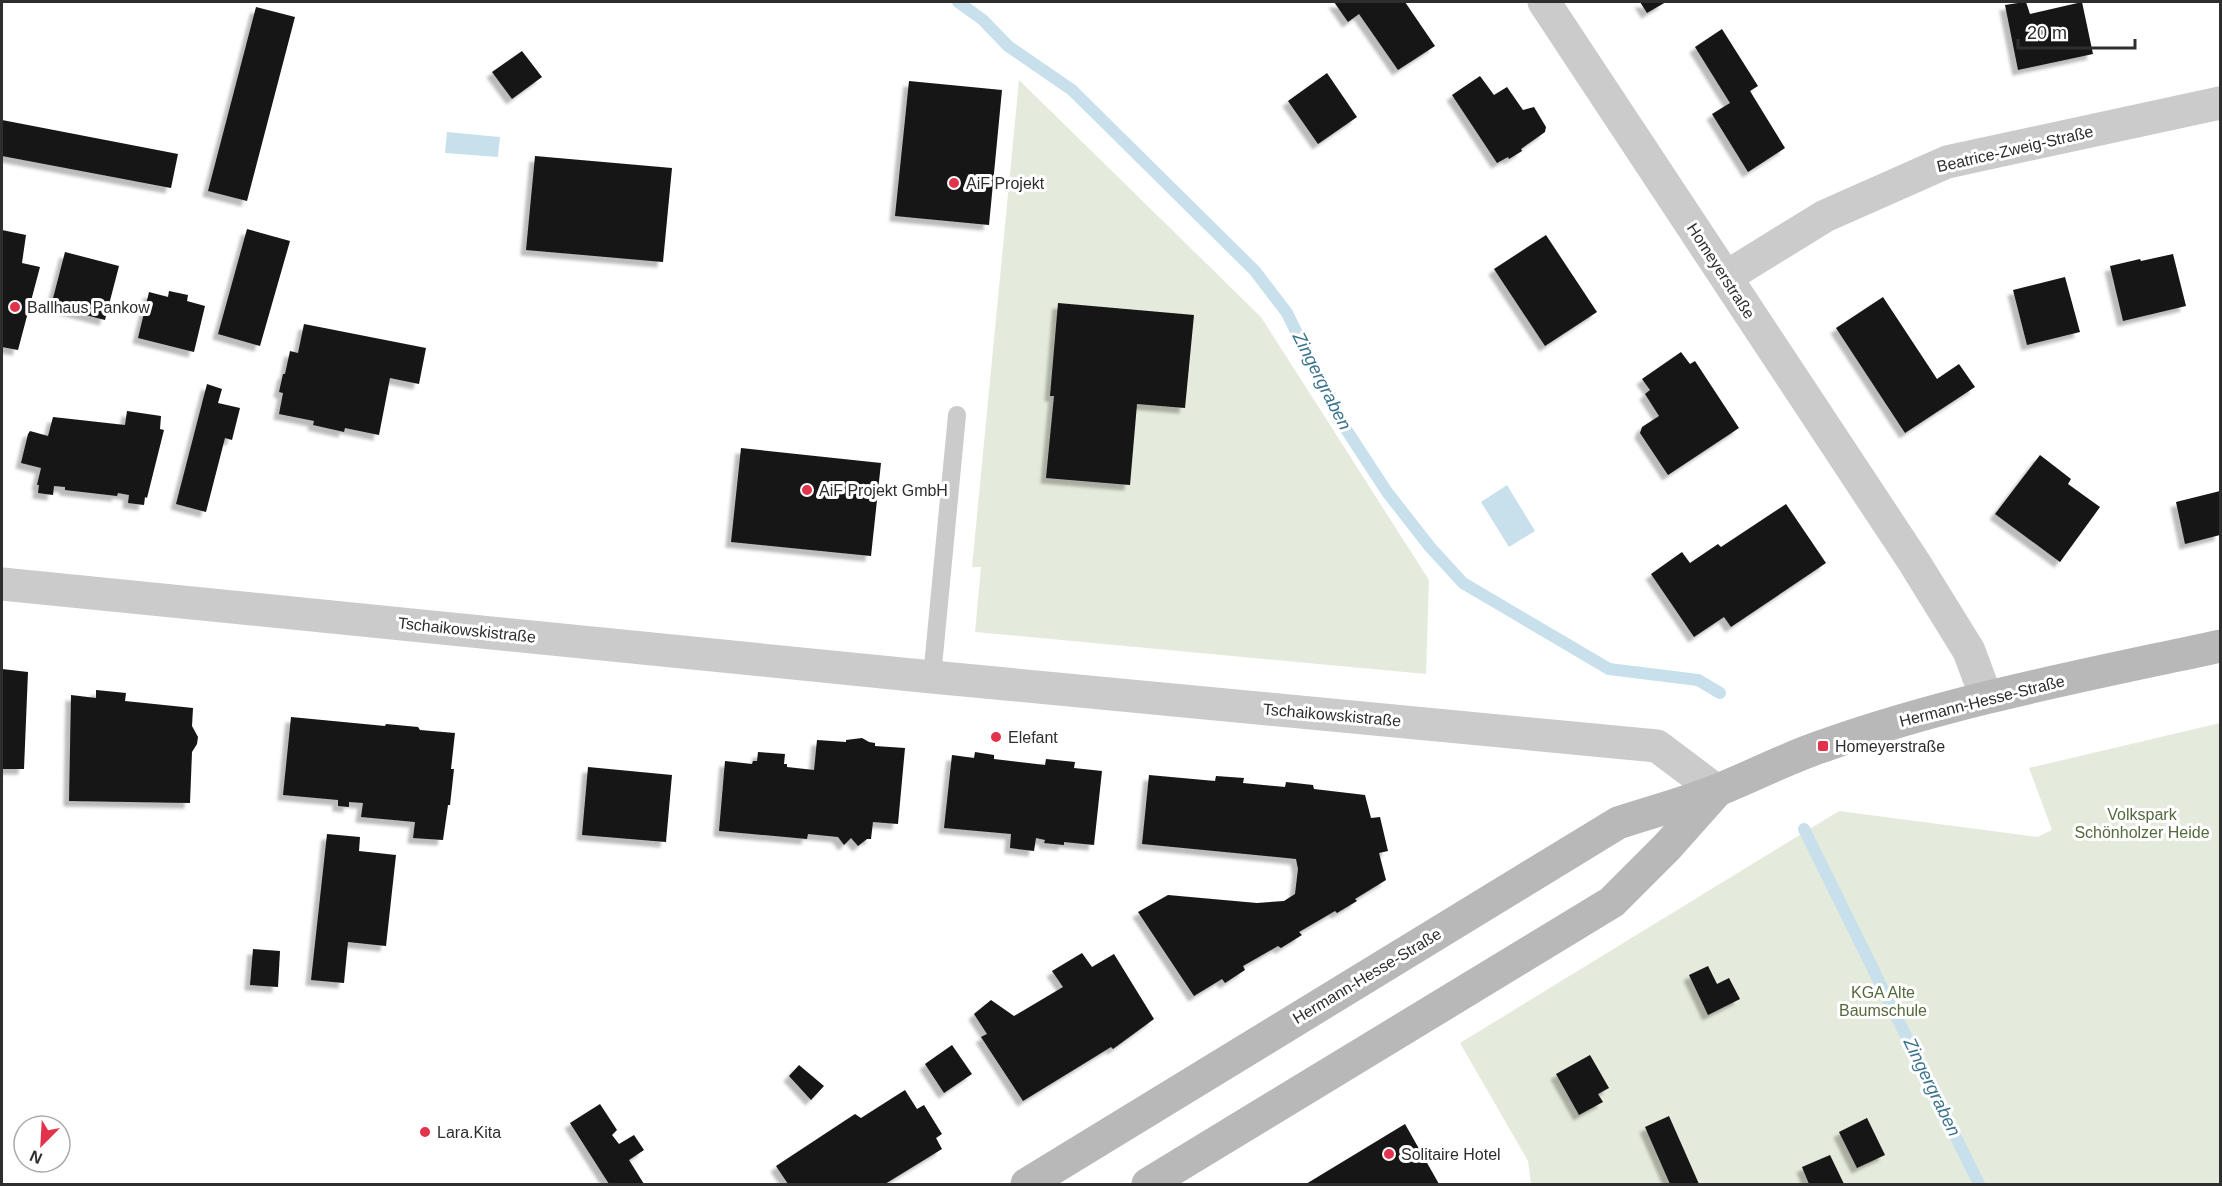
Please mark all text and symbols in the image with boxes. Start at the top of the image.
scale bar [2018,12,2135,50]
text: 20 m [2027,23,2067,43]
street label: Beatrice-Zweig-Straße [1935,123,2095,175]
place label: AiF Projekt [966,175,1045,192]
marker: AiF Projekt [947,176,961,190]
street label: Homeyerstraße [1684,220,1758,322]
place label: Ballhaus Pankow [27,299,150,316]
marker: Ballhaus Pankow [8,300,22,314]
water label: Zingergraben [1288,328,1355,433]
place label: AiF Projekt GmbH [819,482,948,499]
marker: AiF Projekt GmbH [800,483,814,497]
street label: Tschaikowskistraße [397,614,537,646]
street label: Hermann-Hesse-Straße [1898,672,2067,730]
street label: Tschaikowskistraße [1262,700,1402,730]
place label: Elefant [1008,729,1058,746]
marker: Elefant [989,730,1003,744]
place label: Homeyerstraße [1835,738,1945,755]
marker: Homeyerstraße [1816,739,1830,753]
park label: Volkspark Schönholzer Heide [2074,806,2210,841]
street label: Hermann-Hesse-Straße [1290,925,1444,1027]
park label: KGA Alte Baumschule [1839,984,1927,1019]
water label: Zingergraben [1899,1034,1964,1140]
north arrow [12,1114,72,1174]
place label: Lara.Kita [437,1124,501,1141]
marker: Lara.Kita [418,1125,432,1139]
place label: Solitaire Hotel [1401,1146,1501,1163]
text: N [27,1147,45,1167]
marker: Solitaire Hotel [1382,1147,1396,1161]

